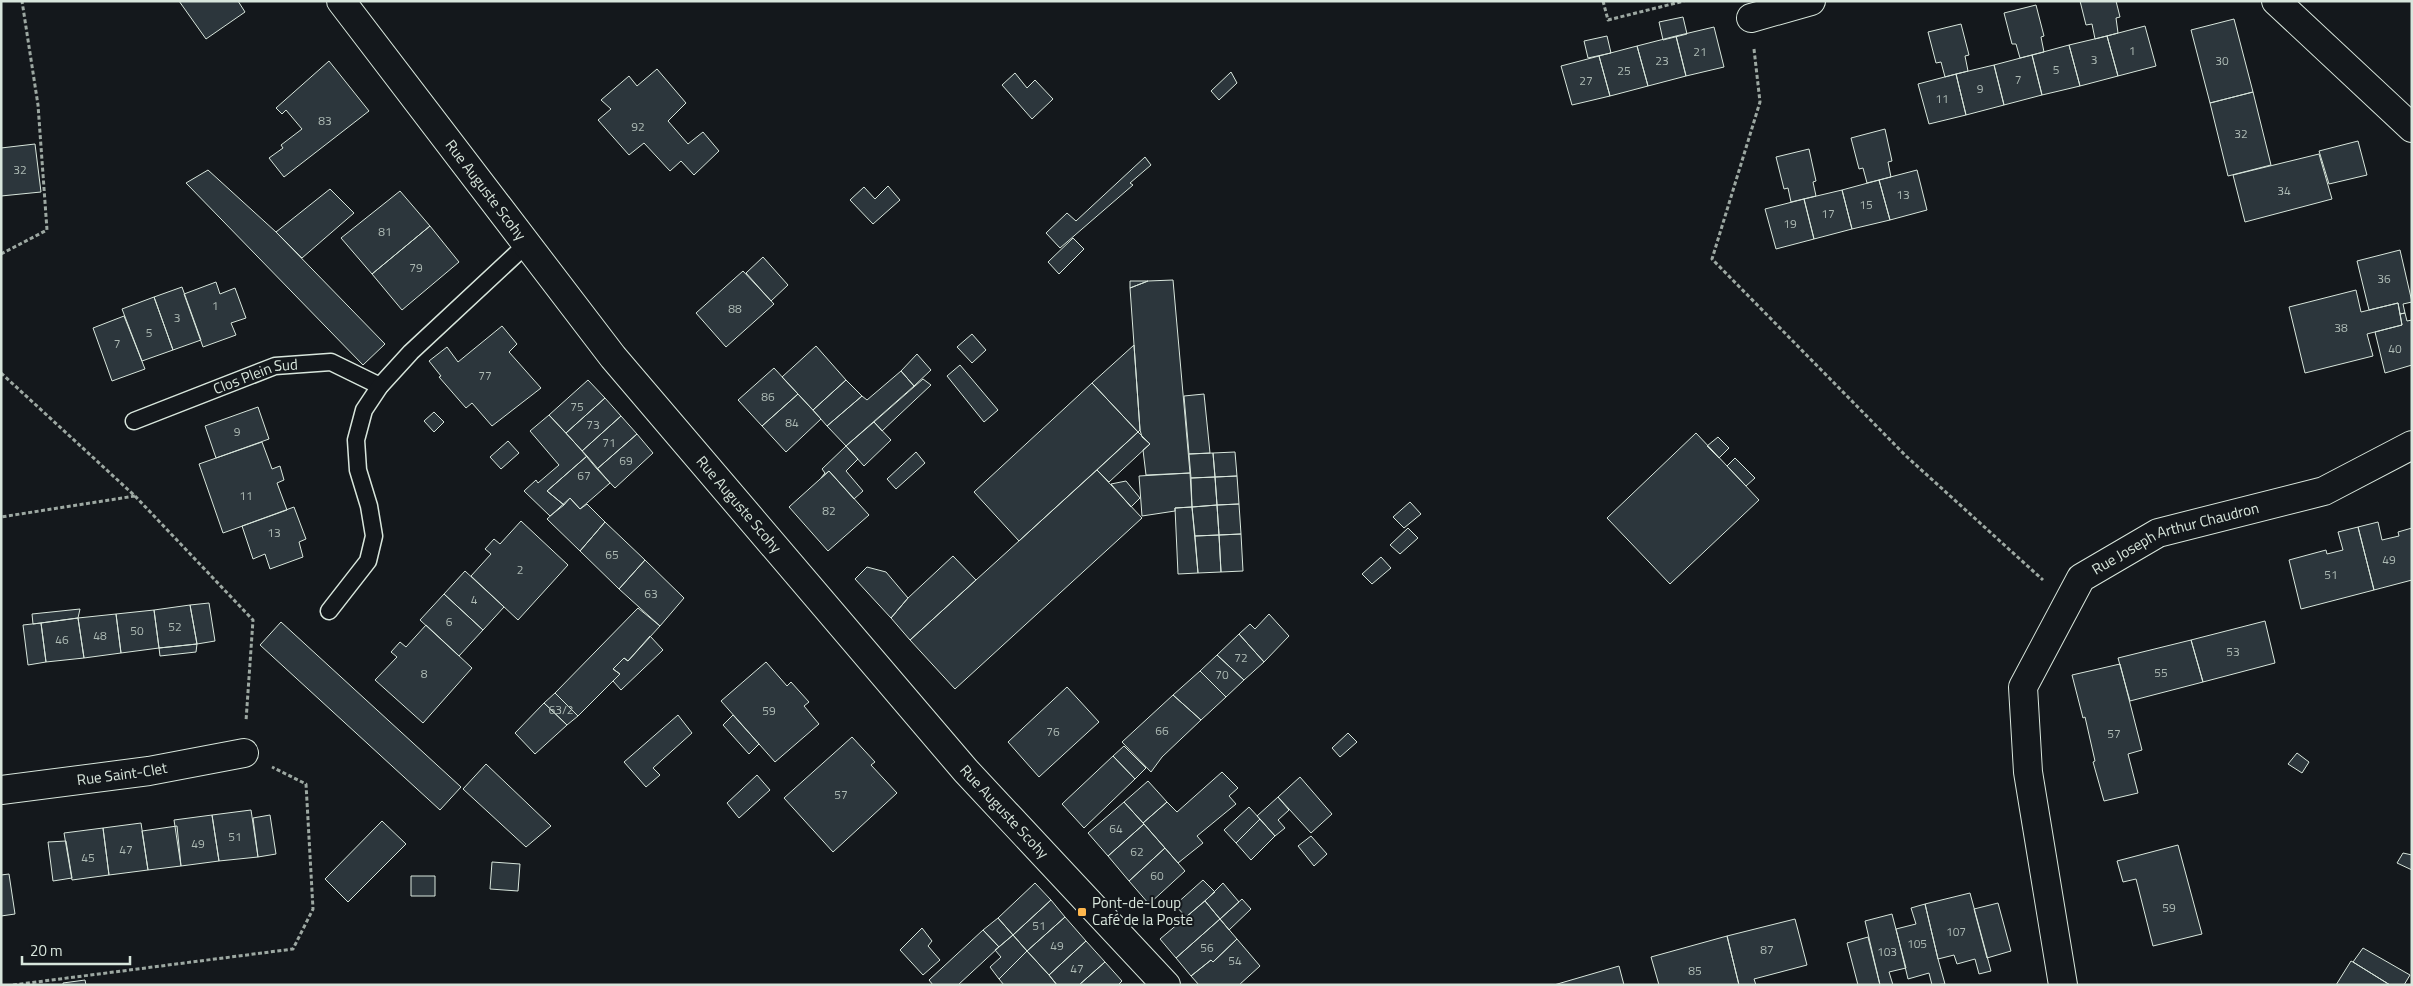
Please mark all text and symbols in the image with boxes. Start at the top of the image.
house number: 1 [2129,41,2135,60]
house number: 21 [1693,42,1707,61]
house number: 3 [2091,50,2097,69]
house number: 23 [1655,51,1669,70]
house number: 30 [2215,51,2229,70]
house number: 5 [2053,60,2060,79]
house number: 25 [1617,61,1631,80]
house number: 7 [2015,70,2021,89]
house number: 27 [1579,71,1593,90]
house number: 9 [1977,79,1984,98]
house number: 11 [1935,89,1949,108]
house number: 83 [318,111,332,130]
house number: 92 [631,117,645,136]
house number: 32 [2234,124,2248,143]
street label: Rue Auguste Scohy [440,135,532,245]
house number: 32 [13,160,27,179]
house number: 34 [2277,181,2291,200]
house number: 13 [1896,185,1910,204]
house number: 15 [1859,195,1873,214]
house number: 17 [1821,204,1835,223]
house number: 19 [1783,214,1797,233]
house number: 81 [378,222,392,241]
house number: 79 [409,258,423,277]
house number: 36 [2377,269,2391,288]
house number: 1 [212,296,218,315]
house number: 88 [728,299,742,318]
house number: 3 [174,308,180,327]
house number: 38 [2334,318,2348,337]
house number: 5 [146,323,153,342]
house number: 7 [114,334,120,353]
house number: 40 [2388,339,2402,358]
street label: Clos Plein Sud [210,352,299,400]
house number: 77 [478,366,492,385]
house number: 86 [761,387,775,406]
house number: 75 [570,397,584,416]
house number: 84 [785,413,799,432]
house number: 73 [586,415,600,434]
house number: 9 [234,422,241,441]
house number: 71 [602,433,616,452]
house number: 69 [619,451,633,470]
street label: Rue Auguste Scohy [691,451,787,558]
house number: 67 [577,466,591,485]
house number: 11 [239,486,253,505]
street label: Rue Joseph Arthur Chaudron [2087,496,2261,580]
house number: 82 [822,501,836,520]
house number: 13 [267,523,281,542]
house number: 65 [605,545,619,564]
house number: 49 [2382,550,2396,569]
house number: 2 [517,560,523,579]
house number: 51 [2324,565,2338,584]
house number: 63 [644,584,658,603]
house number: 4 [471,590,478,609]
house number: 6 [446,612,453,631]
house number: 52 [168,617,182,636]
house number: 50 [130,621,144,640]
house number: 48 [93,626,107,645]
house number: 46 [55,630,69,649]
house number: 53 [2226,642,2240,661]
house number: 72 [1234,648,1248,667]
house number: 55 [2154,663,2168,682]
house number: 8 [421,664,428,683]
house number: 70 [1215,665,1229,684]
house number: 63/2 [548,700,574,719]
house number: 59 [762,701,776,720]
house number: 66 [1155,721,1169,740]
house number: 76 [1046,722,1060,741]
house number: 57 [2107,724,2121,743]
street label: Rue Saint-Clet [75,756,170,791]
street label: Rue Auguste Scohy [954,760,1054,864]
house number: 57 [834,785,848,804]
house number: 64 [1109,819,1123,838]
house number: 51 [228,827,242,846]
house number: 49 [191,834,205,853]
house number: 47 [119,840,133,859]
house number: 62 [1130,842,1144,861]
house number: 45 [81,848,95,867]
house number: 60 [1150,866,1164,885]
place label: Pont-de-Loup Café de la Poste [1092,891,1193,931]
house number: 59 [2162,898,2176,917]
marker: Pont-de-Loup Café de la Poste [1076,906,1088,918]
house number: 51 [1032,916,1046,935]
house number: 107 [1946,922,1966,941]
scale bar [22,934,130,966]
house number: 105 [1907,934,1927,953]
house number: 49 [1050,936,1064,955]
house number: 56 [1200,938,1214,957]
text: 20 m [30,939,63,962]
house number: 87 [1760,940,1774,959]
house number: 103 [1877,942,1897,961]
house number: 54 [1228,951,1242,970]
house number: 47 [1070,959,1084,978]
house number: 85 [1688,961,1702,980]

